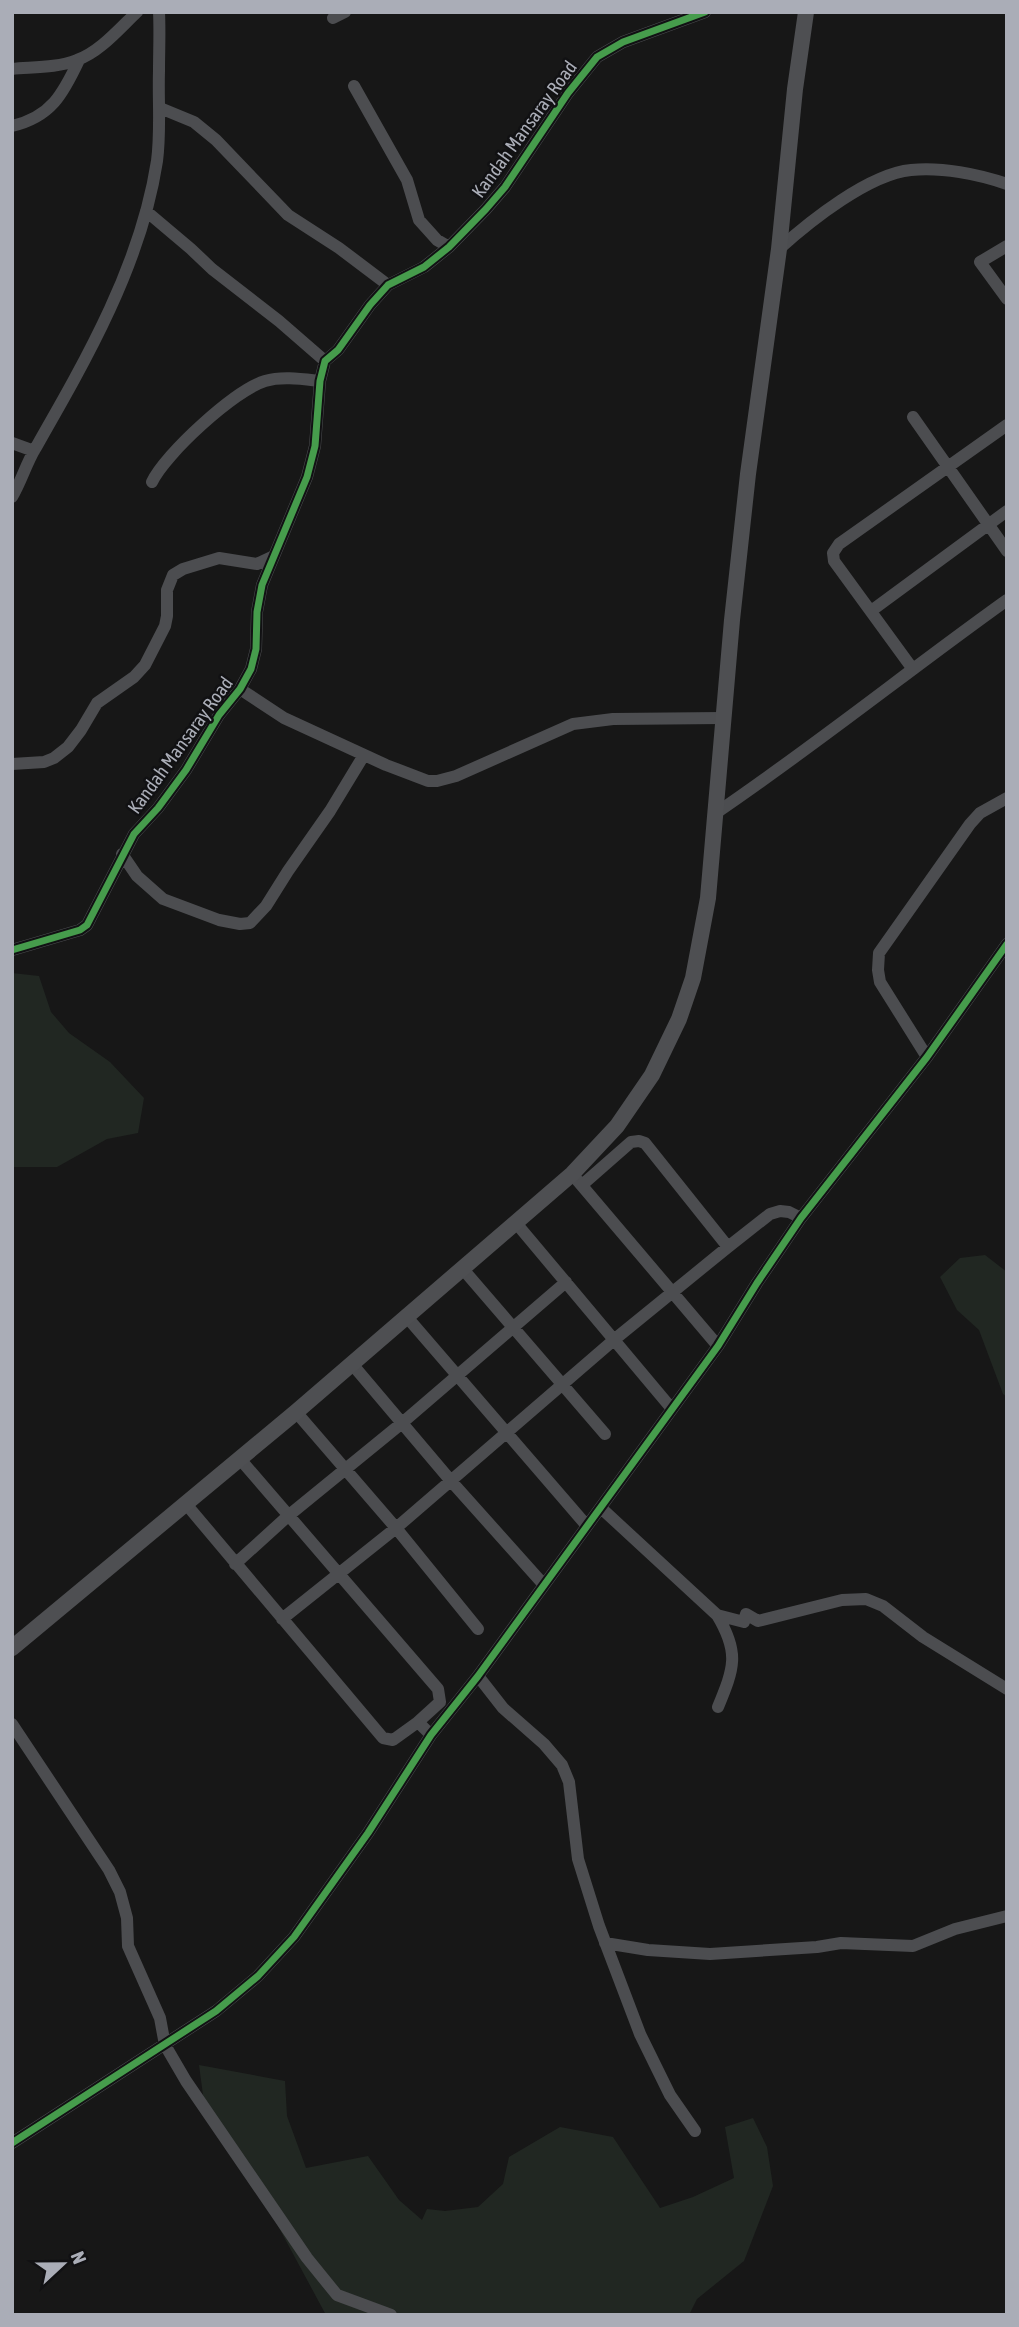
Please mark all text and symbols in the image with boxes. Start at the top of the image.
street label: Kandah Mansaray Road [467,56,581,202]
street label: Kandah Mansaray Road [123,672,237,818]
north arrow [28,2229,98,2299]
text: N [66,2248,91,2267]

